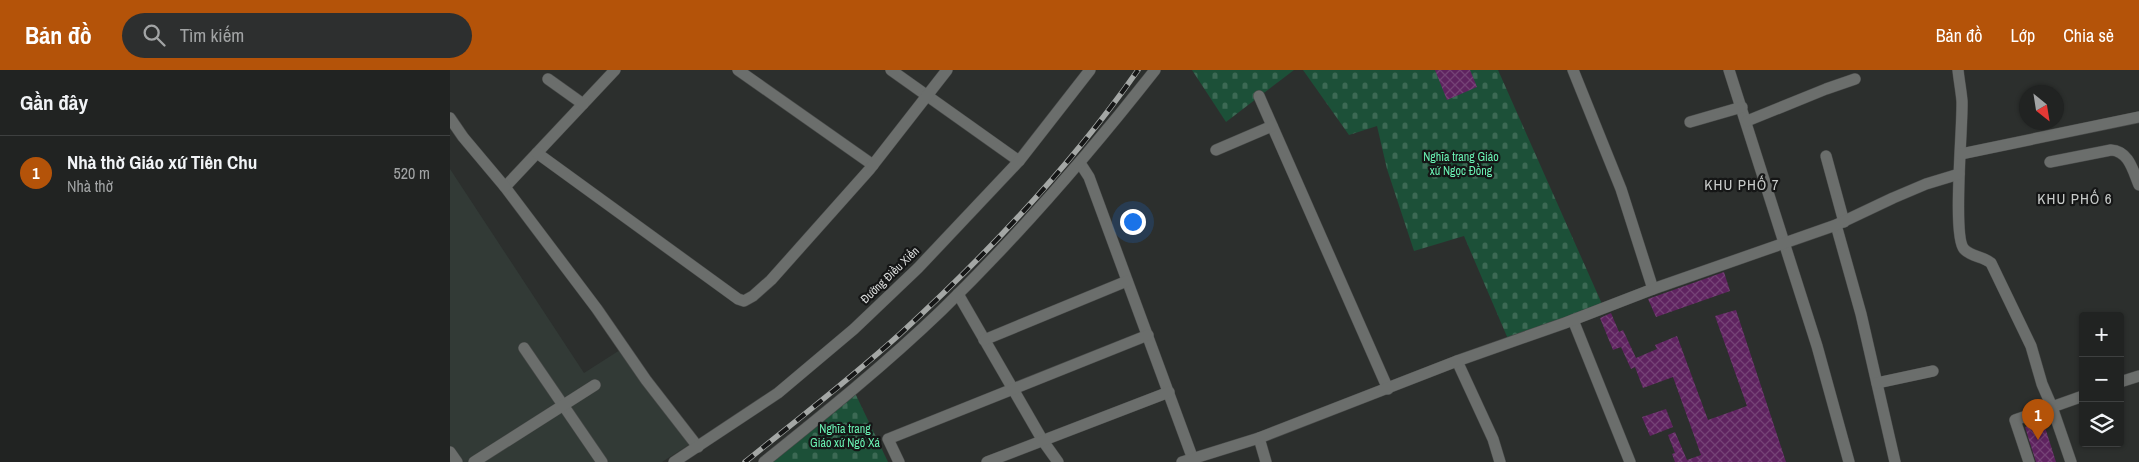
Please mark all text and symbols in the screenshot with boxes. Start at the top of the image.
search box [122,13,472,58]
text: Bản đồ [25,19,92,51]
icon: search [140,21,168,49]
text: Tìm kiếm [180,22,244,48]
text: Bản đồ [1936,23,1983,48]
text: Lớp [2011,23,2035,48]
text: Chia sẻ [2063,23,2114,48]
north arrow [2019,85,2064,130]
text: Gần đây [20,88,88,117]
text: Nhà thờ Giáo xứ Tiên Chu [67,149,257,175]
park label: Nghĩa trang Giáo xứ Ngọc Đồng [1423,149,1499,179]
text: 1 [32,162,40,184]
text: 520 m [394,162,430,184]
district label: KHU PHỐ 7 [1704,174,1780,195]
text: Nhà thờ [67,175,113,197]
district label: KHU PHỐ 6 [2037,188,2113,209]
your location [1120,209,1146,235]
street label: Đường Điều Xiển [857,243,923,307]
map controls [2079,312,2124,447]
button: + [2079,312,2124,357]
button: − [2079,357,2124,402]
pin: 1 [2022,399,2054,440]
button: layers [2079,402,2124,447]
park label: Nghĩa trang Giáo xứ Ngô Xá [810,421,880,451]

